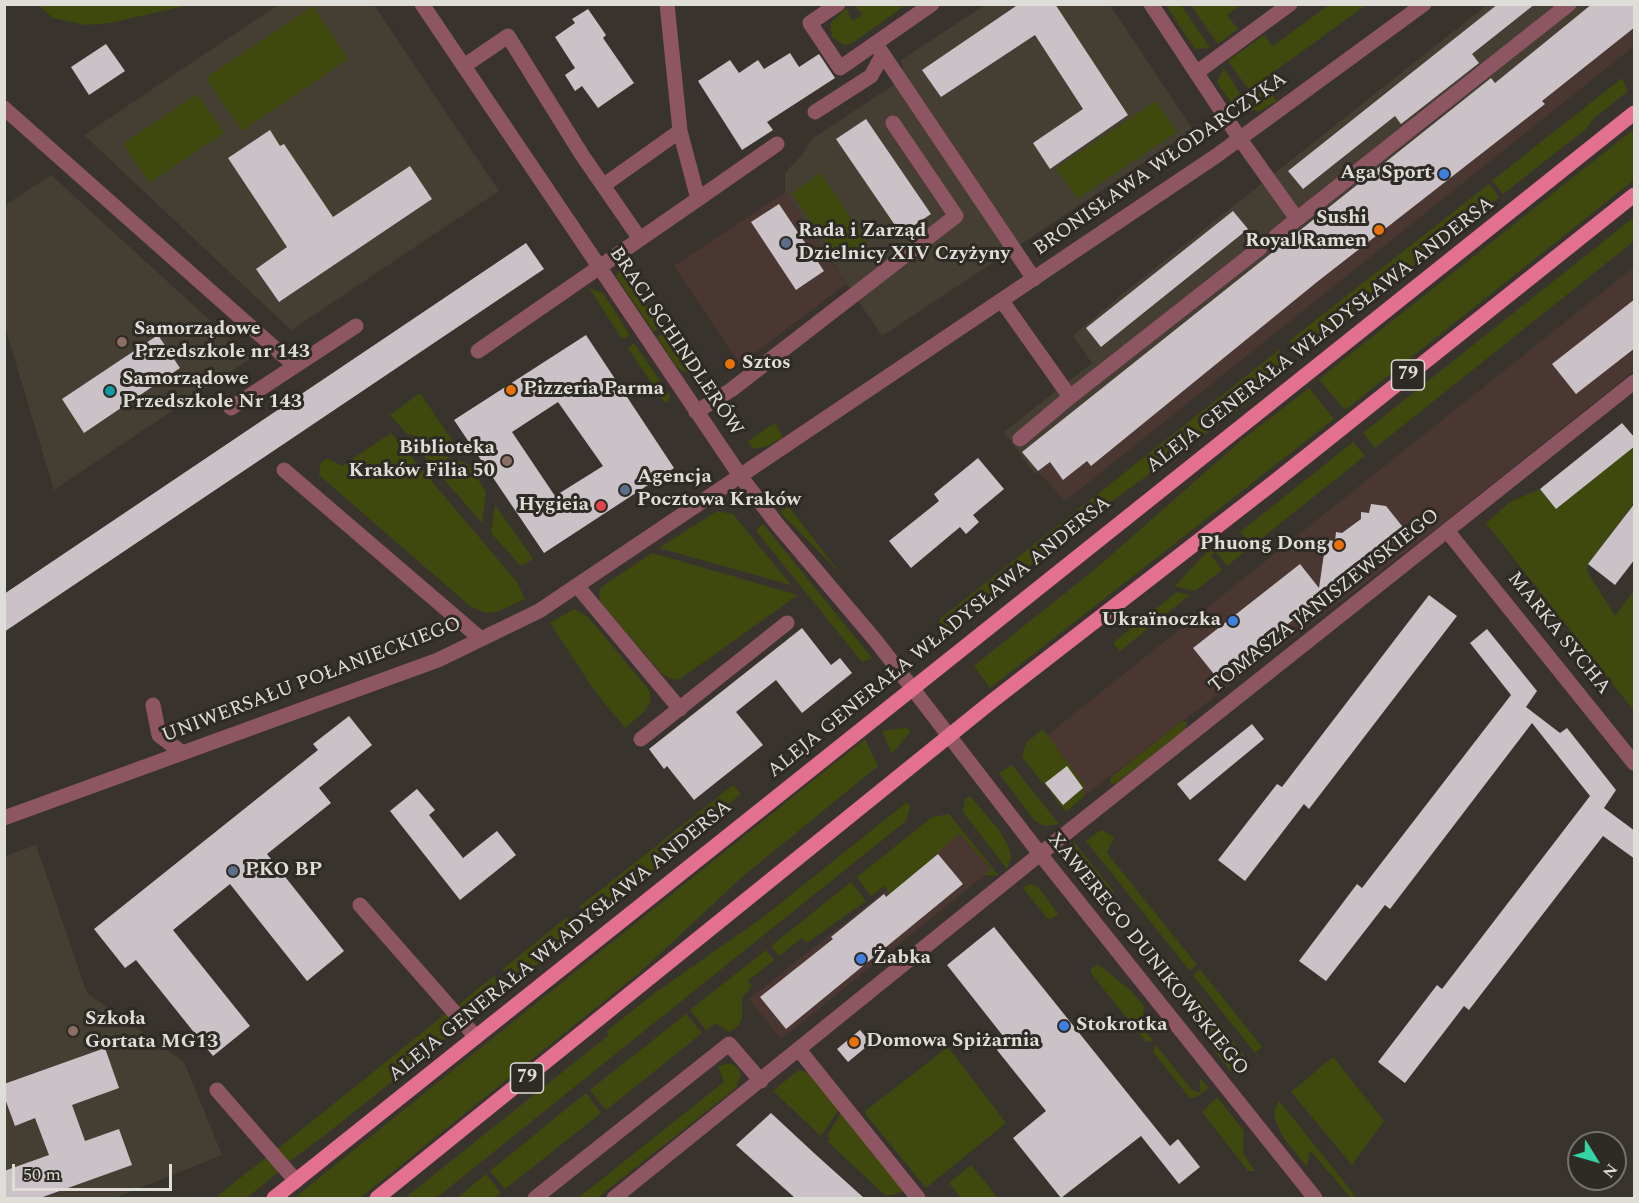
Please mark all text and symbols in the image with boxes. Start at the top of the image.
street label: BRONISŁAWA WŁODARCZYKA [1030,68,1292,262]
place label: Aga Sport [1340,162,1432,186]
marker: Aga Sport [1437,167,1451,181]
street label: ALEJA GENERAŁA WŁADYSŁAWA ANDERSA [1142,193,1500,479]
place label: Sushi Royal Ramen [1245,207,1367,254]
place label: Rada i Zarząd Dzielnicy XIV Czyżyny [798,220,1010,267]
marker: Sushi Royal Ramen [1372,223,1386,237]
marker: Rada i Zarząd Dzielnicy XIV Czyżyny [779,236,793,250]
street label: BRACI SCHINDLERÓW [603,243,747,441]
place label: Samorządowe Przedszkole nr 143 [134,318,310,365]
marker: Samorządowe Przedszkole nr 143 [115,335,129,349]
place label: Sztos [742,352,791,376]
marker: Sztos [723,357,737,371]
road number: 79 [1392,360,1424,390]
place label: Samorządowe Przedszkole Nr 143 [122,368,302,415]
place label: Pizzeria Parma [523,378,664,402]
marker: Pizzeria Parma [504,383,518,397]
marker: Samorządowe Przedszkole Nr 143 [103,384,117,398]
place label: Biblioteka Kraków Filia 50 [348,437,495,484]
marker: Biblioteka Kraków Filia 50 [500,454,514,468]
place label: Agencja Pocztowa Kraków [637,466,801,513]
marker: Agencja Pocztowa Kraków [618,483,632,497]
street label: ALEJA GENERAŁA WŁADYSŁAWA ANDERSA [764,492,1116,784]
place label: Hygieia [518,494,589,518]
marker: Hygieia [594,499,608,513]
street label: TOMASZA JANISZEWSKIEGO [1205,505,1445,699]
place label: Phuong Dong [1200,533,1327,557]
marker: Phuong Dong [1332,538,1346,552]
street label: MARKA SYCHA [1501,568,1615,700]
place label: Ukraïnoczka [1101,609,1221,633]
street label: UNIWERSAŁU POŁANIECKIEGO [159,613,465,749]
marker: Ukraïnoczka [1226,614,1240,628]
street label: ALEJA GENERAŁA WŁADYSŁAWA ANDERSA [385,796,737,1088]
street label: XAWEREGO DUNIKOWSKIEGO [1042,829,1252,1081]
place label: PKO BP [245,859,322,883]
marker: PKO BP [226,864,240,878]
place label: Żabka [873,947,931,971]
marker: Żabka [854,952,868,966]
place label: Szkoła Gortata MG13 [85,1008,218,1055]
place label: Stokrotka [1076,1014,1168,1038]
marker: Stokrotka [1057,1019,1071,1033]
marker: Szkoła Gortata MG13 [66,1024,80,1038]
place label: Domowa Spiżarnia [866,1030,1040,1054]
marker: Domowa Spiżarnia [847,1035,861,1049]
road number: 79 [510,1063,544,1093]
north arrow [1567,1131,1627,1191]
scale bar [15,1152,176,1190]
text: N [1596,1158,1623,1183]
text: 50 m [23,1161,61,1188]

